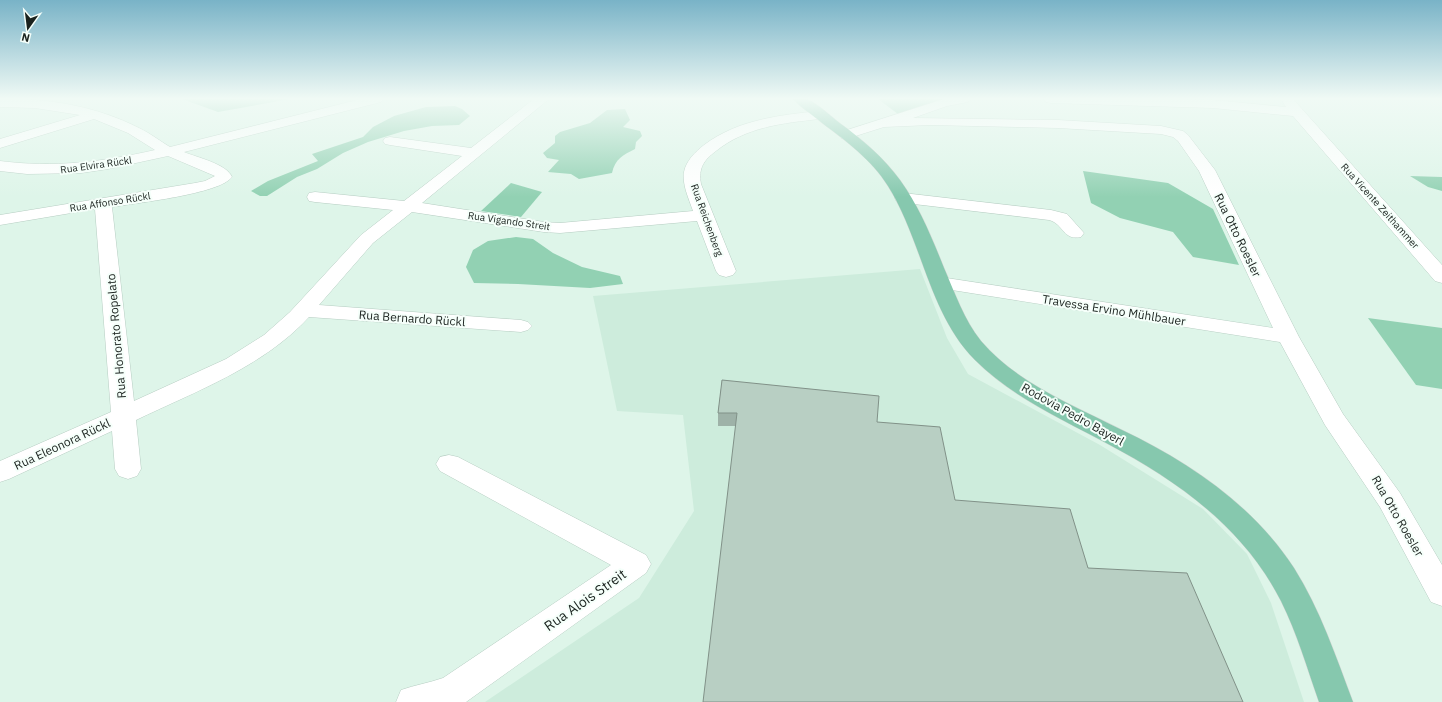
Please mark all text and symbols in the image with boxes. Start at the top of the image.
north arrow [8,8,48,48]
text: N [20,30,31,45]
street label: Rua Elvira Rückl [59,154,133,176]
street label: Rua Vicente Zeithammer [1338,161,1422,252]
street label: Rua Reichenberg [688,182,726,259]
street label: Rua Affonso Rückl [69,189,152,215]
street label: Rua Otto Roesler [1211,191,1265,280]
street label: Rua Vigando Streit [467,209,551,233]
street label: Rua Honorato Ropelato [103,273,129,399]
street label: Travessa Ervino Mühlbauer [1041,291,1187,329]
street label: Rua Bernardo Rückl [358,307,466,329]
street label: Rodovia Pedro Bayerl [1019,380,1127,448]
street label: Rua Eleonora Rückl [11,415,113,473]
street label: Rua Otto Roesler [1369,473,1428,560]
street label: Rua Alois Streit [540,565,630,635]

